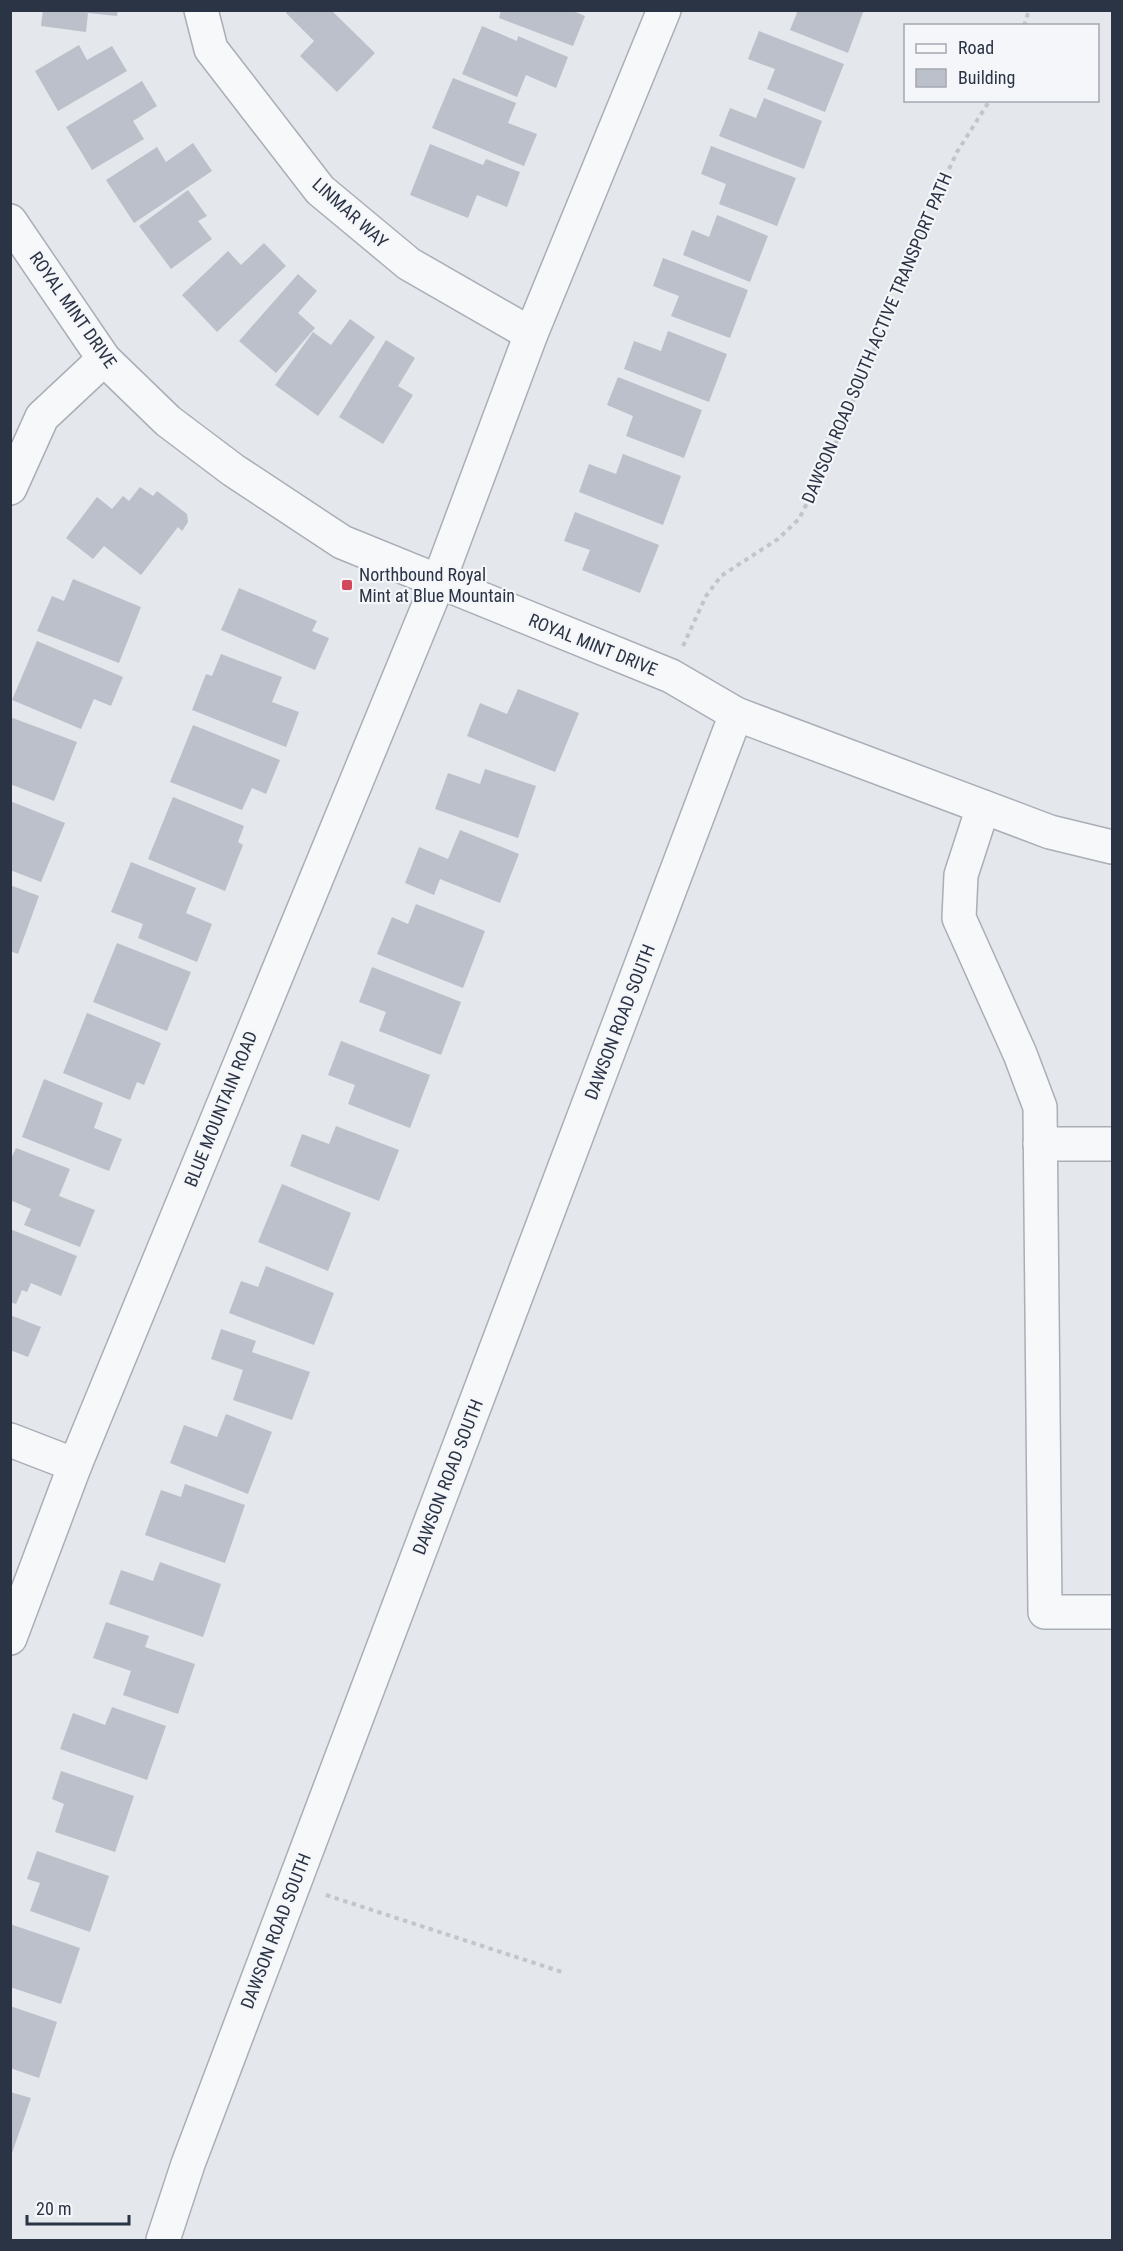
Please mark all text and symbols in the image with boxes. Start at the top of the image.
legend [904,24,1099,102]
text: Road [958,37,994,58]
text: Building [958,67,1015,88]
street label: DAWSON ROAD SOUTH ACTIVE TRANSPORT PATH [797,169,956,506]
street label: LINMAR WAY [308,173,393,252]
street label: ROYAL MINT DRIVE [25,247,121,372]
place label: Northbound Royal Mint at Blue Mountain [359,564,515,606]
marker: Northbound Royal Mint at Blue Mountain [340,578,354,592]
street label: ROYAL MINT DRIVE [526,609,661,680]
street label: DAWSON ROAD SOUTH [580,941,659,1103]
street label: BLUE MOUNTAIN ROAD [180,1028,261,1190]
street label: DAWSON ROAD SOUTH [408,1396,487,1558]
street label: DAWSON ROAD SOUTH [236,1850,315,2012]
scale bar [27,2188,129,2226]
text: 20 m [36,2198,71,2219]

